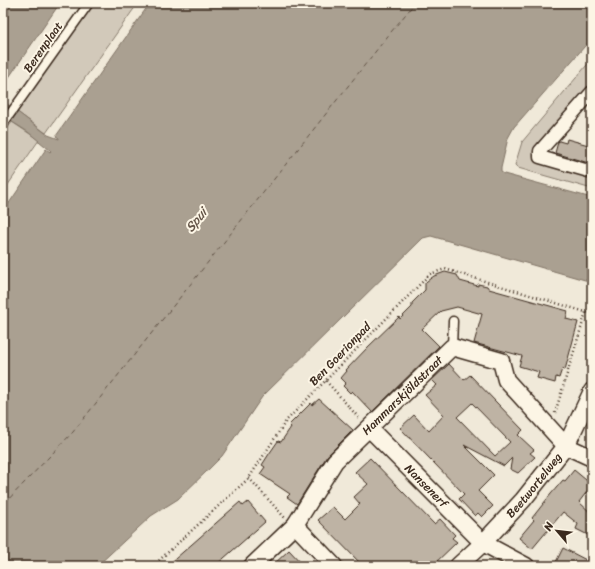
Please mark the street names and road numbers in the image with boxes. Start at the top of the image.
street label: Berenplaat [17,17,69,77]
street label: Ben Goerionpad [304,316,377,391]
street label: Hammarskjöldstraat [356,349,449,441]
street label: Beetwortelweg [500,448,568,523]
street label: Nansenerf [399,459,455,514]

